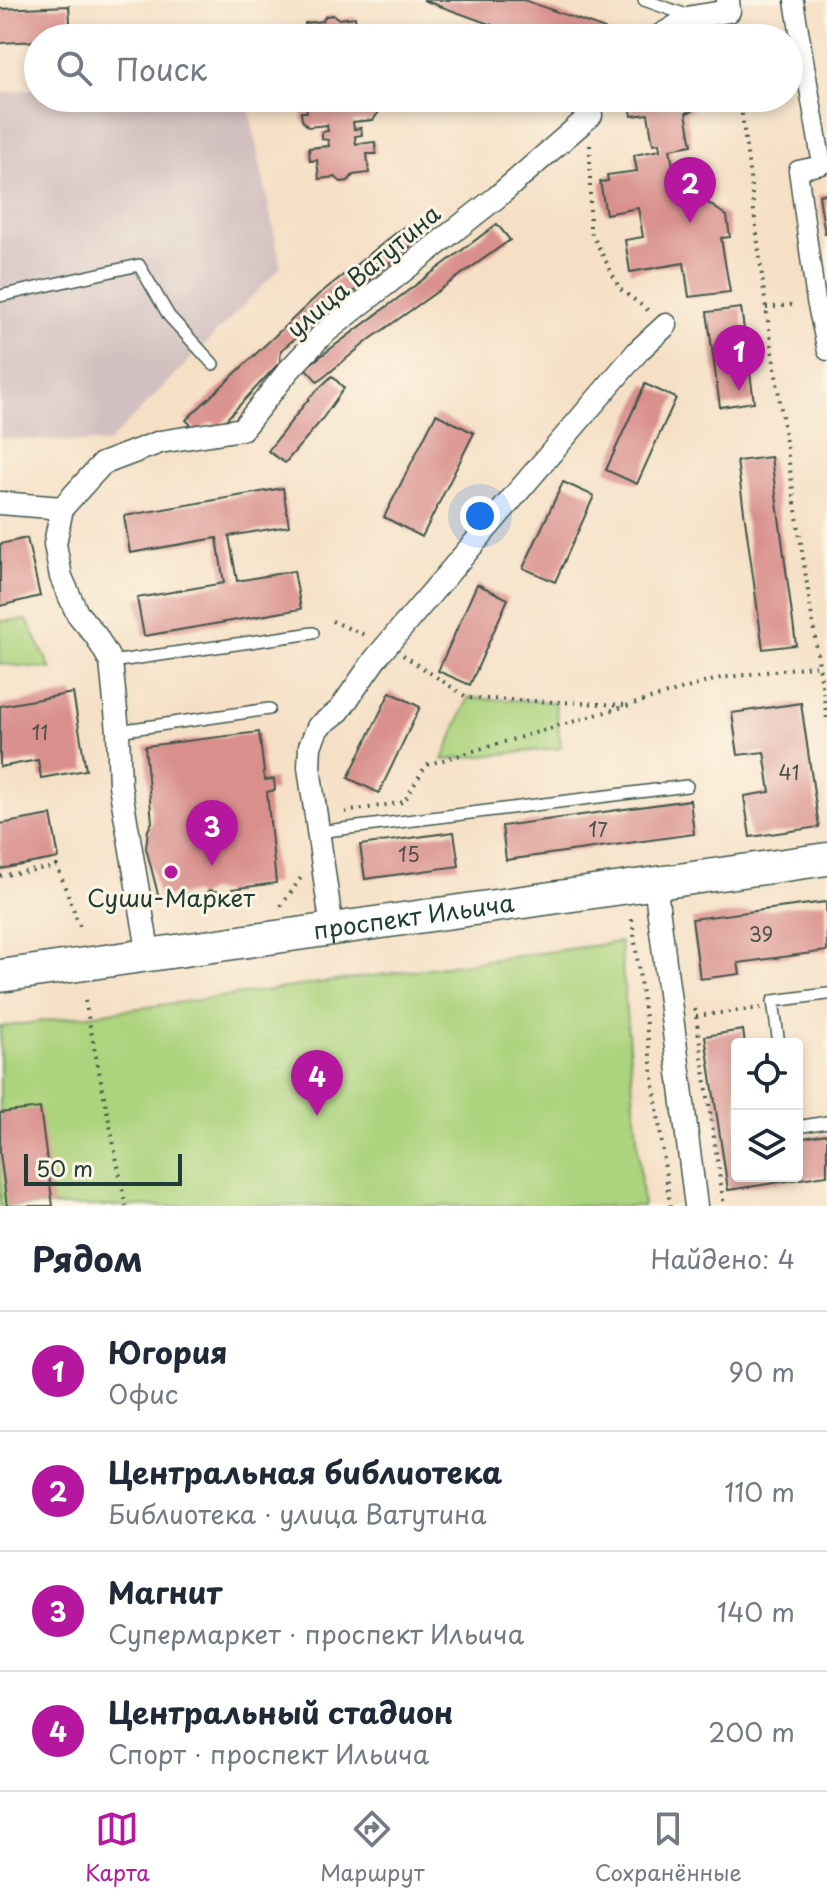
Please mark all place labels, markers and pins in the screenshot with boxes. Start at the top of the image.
pin: 2 [664,157,716,223]
pin: 1 [713,325,765,391]
pin: 3 [186,800,238,866]
marker: Суши-Маркет [162,863,180,881]
place label: Суши-Маркет [87,879,255,915]
pin: 4 [291,1050,343,1116]

